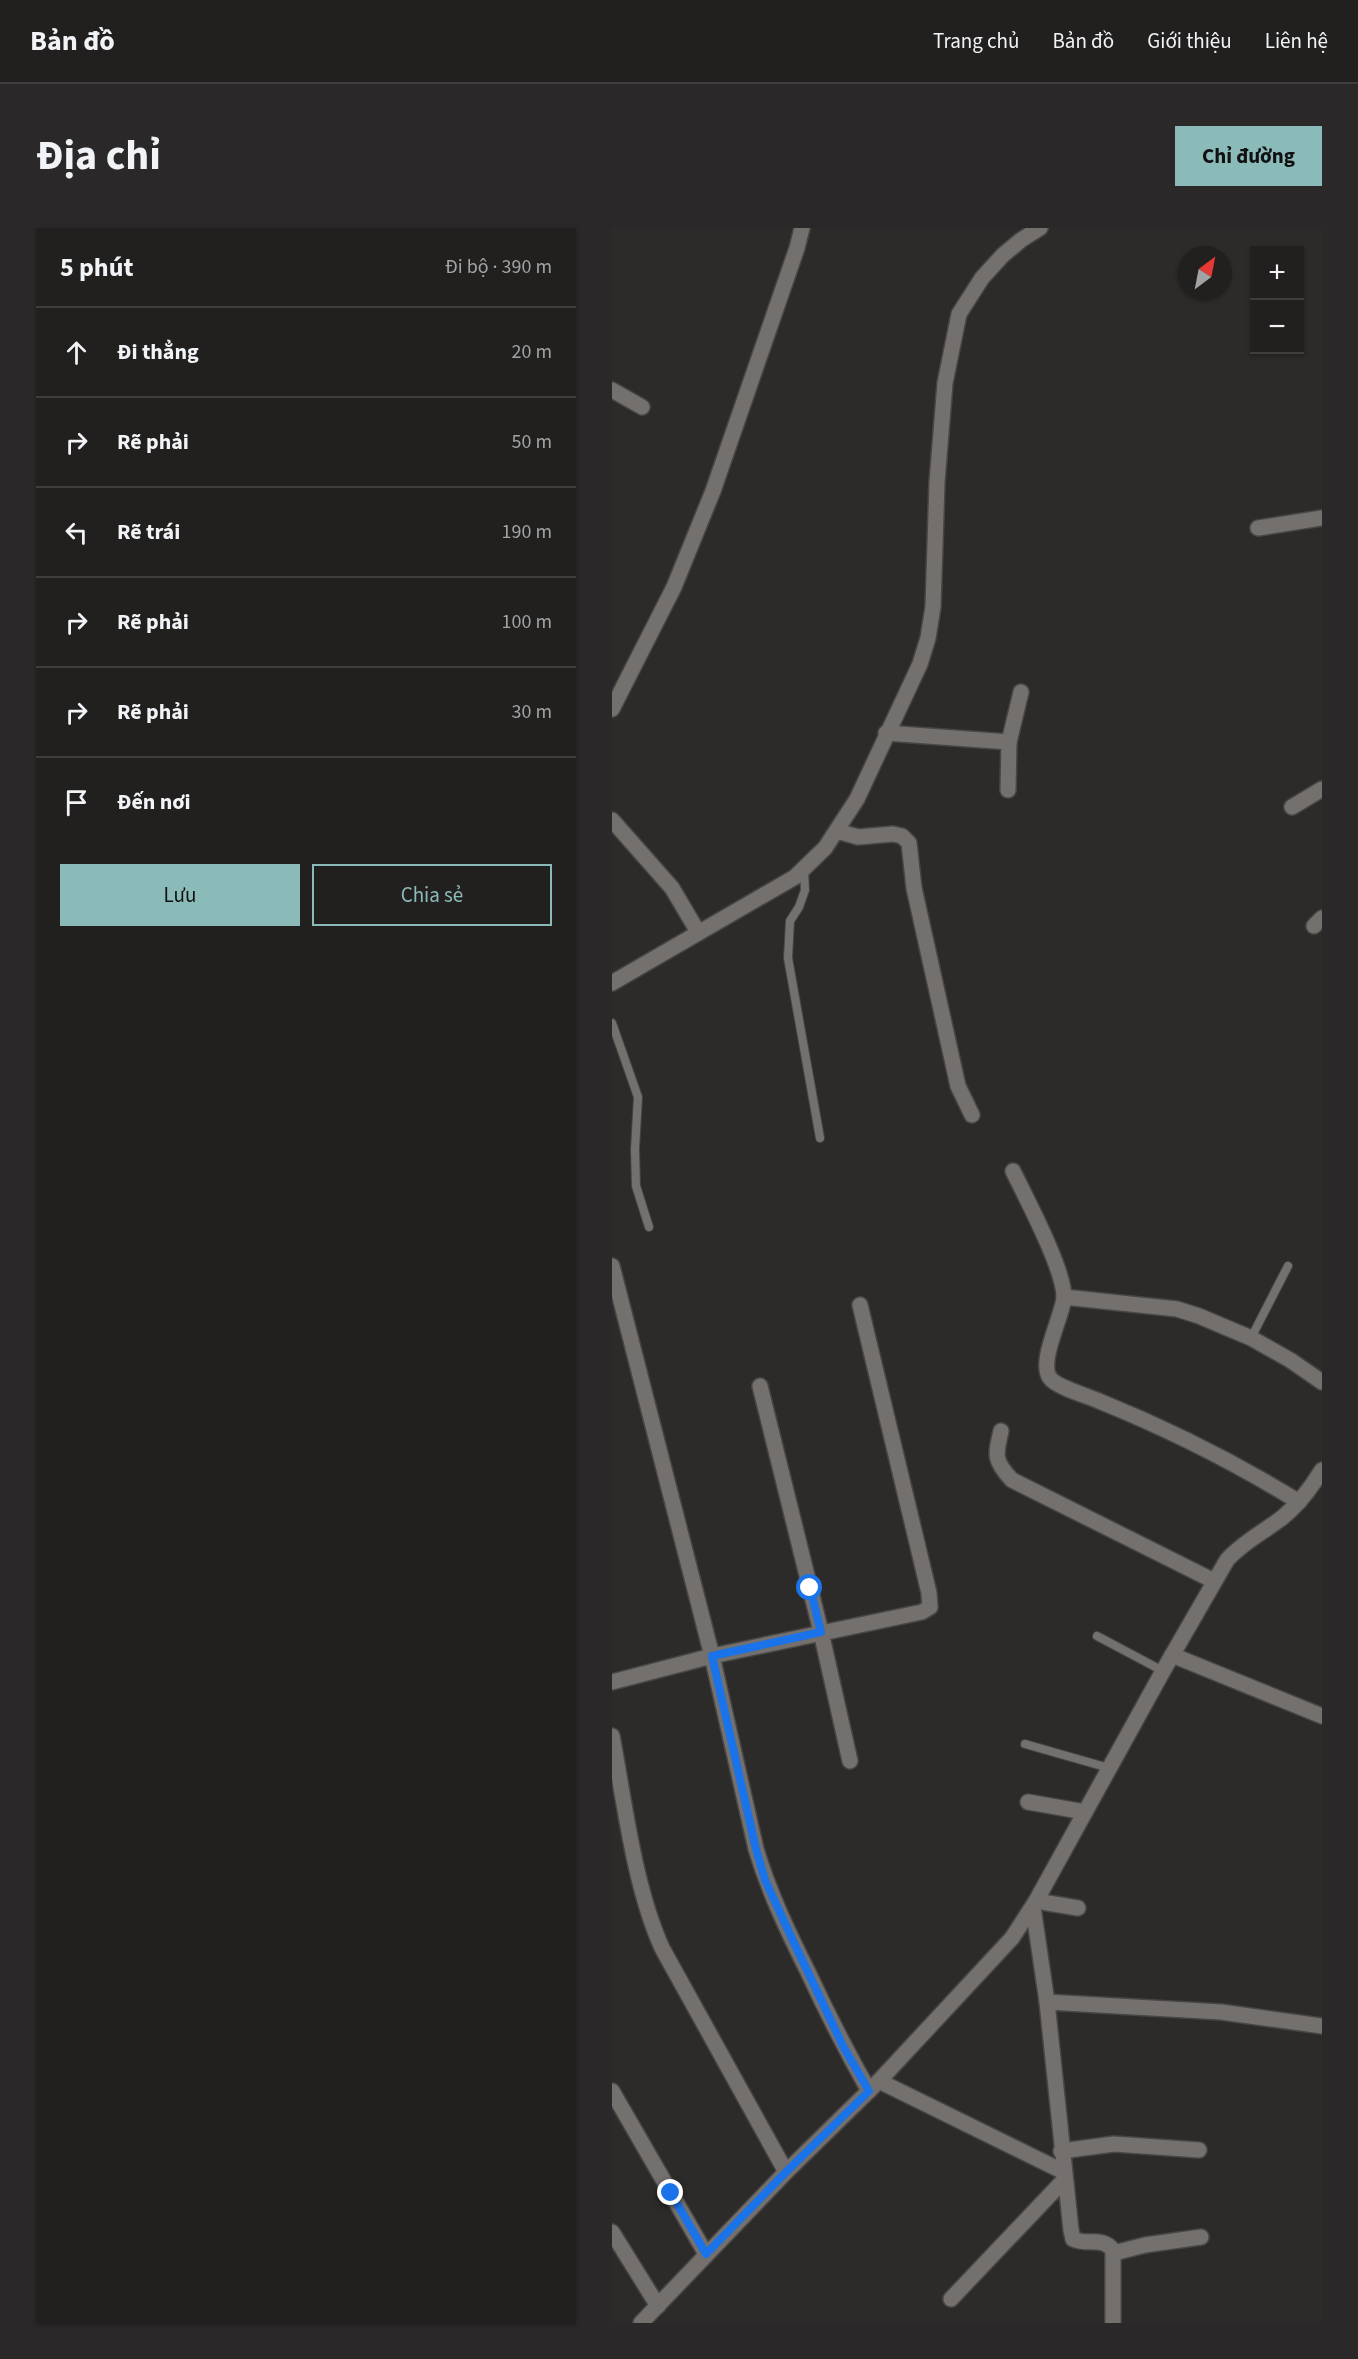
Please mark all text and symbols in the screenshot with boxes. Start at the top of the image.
text: Bản đồ [30,21,115,61]
text: Trang chủ [933,26,1019,56]
text: Bản đồ [1052,26,1114,56]
text: Giới thiệu [1147,26,1232,56]
text: Liên hệ [1265,26,1328,56]
text: Địa chỉ [36,126,161,186]
button: Chỉ đường [1175,126,1322,186]
north arrow [1178,246,1232,300]
map controls [1250,246,1304,354]
button: + [1250,246,1304,300]
text: 5 phút [60,249,133,286]
text: Đi bộ · 390 m [445,253,552,281]
button: − [1250,300,1304,354]
icon: ahead [60,336,93,369]
text: Đi thẳng [117,336,199,368]
text: 20 m [512,338,552,366]
icon: right [60,426,93,459]
text: Rẽ phải [117,426,189,458]
text: 50 m [512,428,552,456]
icon: left [60,516,93,549]
text: Rẽ trái [117,516,180,548]
text: 190 m [502,518,552,546]
icon: right [60,606,93,639]
text: Rẽ phải [117,606,189,638]
text: 100 m [502,608,552,636]
icon: right [60,696,93,729]
text: Rẽ phải [117,696,189,728]
text: 30 m [512,698,552,726]
icon: arrive [60,786,93,819]
text: Đến nơi [117,786,191,818]
button: Lưu [60,864,300,926]
button: Chia sẻ [312,864,552,926]
route start [796,1574,822,1600]
route end [657,2179,683,2205]

